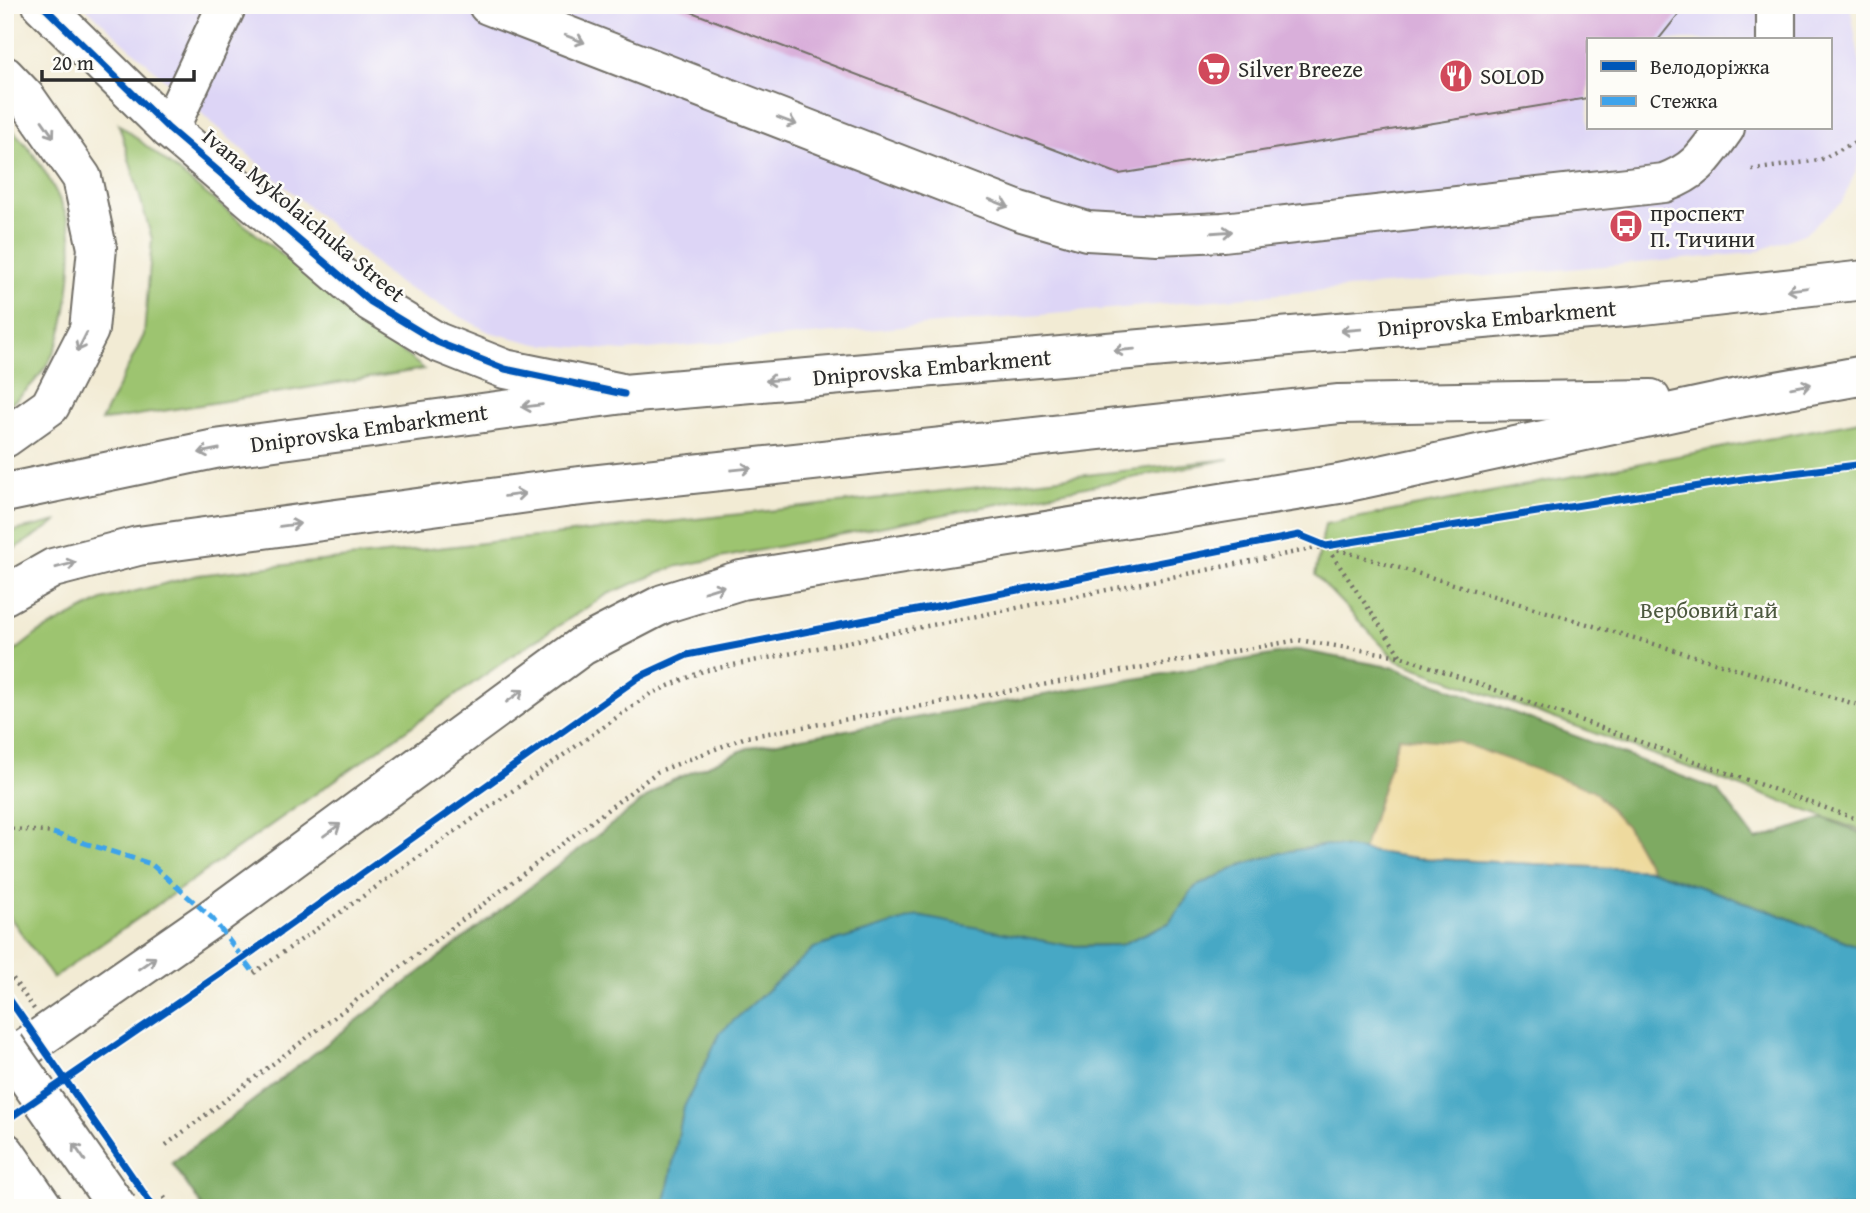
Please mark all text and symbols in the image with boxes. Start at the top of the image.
one-way arrow [564,33,585,46]
scale bar [42,38,194,82]
legend [1587,38,1832,130]
text: 20 m [52,47,94,78]
supermarket icon: Silver Breeze [1195,50,1233,88]
text: Велодоріжка [1650,51,1770,82]
place label: Silver Breeze [1238,52,1363,85]
restaurant icon: SOLOD [1437,57,1475,95]
place label: SOLOD [1480,59,1544,92]
text: Стежка [1650,85,1718,116]
one-way arrow [776,116,797,129]
one-way arrow [41,119,55,138]
street label: Ivana Mykolaichuka Street [196,120,413,309]
place label: проспект П. Тичини [1650,196,1755,255]
one-way arrow [988,198,1010,211]
bus stop icon: проспект П. Тичини [1607,207,1645,245]
one-way arrow [1210,225,1233,238]
one-way arrow [1786,283,1809,296]
street label: Dniprovska Embarkment [1376,291,1618,344]
one-way arrow [1340,324,1363,337]
one-way arrow [75,331,89,352]
street label: Dniprovska Embarkment [811,340,1053,393]
one-way arrow [1114,344,1136,357]
one-way arrow [765,374,787,387]
one-way arrow [1789,379,1812,393]
street label: Dniprovska Embarkment [248,395,490,460]
one-way arrow [521,400,544,413]
one-way arrow [198,444,221,458]
one-way arrow [730,462,752,475]
one-way arrow [504,488,526,501]
one-way arrow [278,519,301,532]
one-way arrow [54,558,77,571]
one-way arrow [702,581,724,594]
park label: Вербовий гай [1640,593,1778,626]
one-way arrow [505,689,524,703]
one-way arrow [322,823,340,838]
one-way arrow [137,956,156,970]
one-way arrow [72,1143,86,1162]

